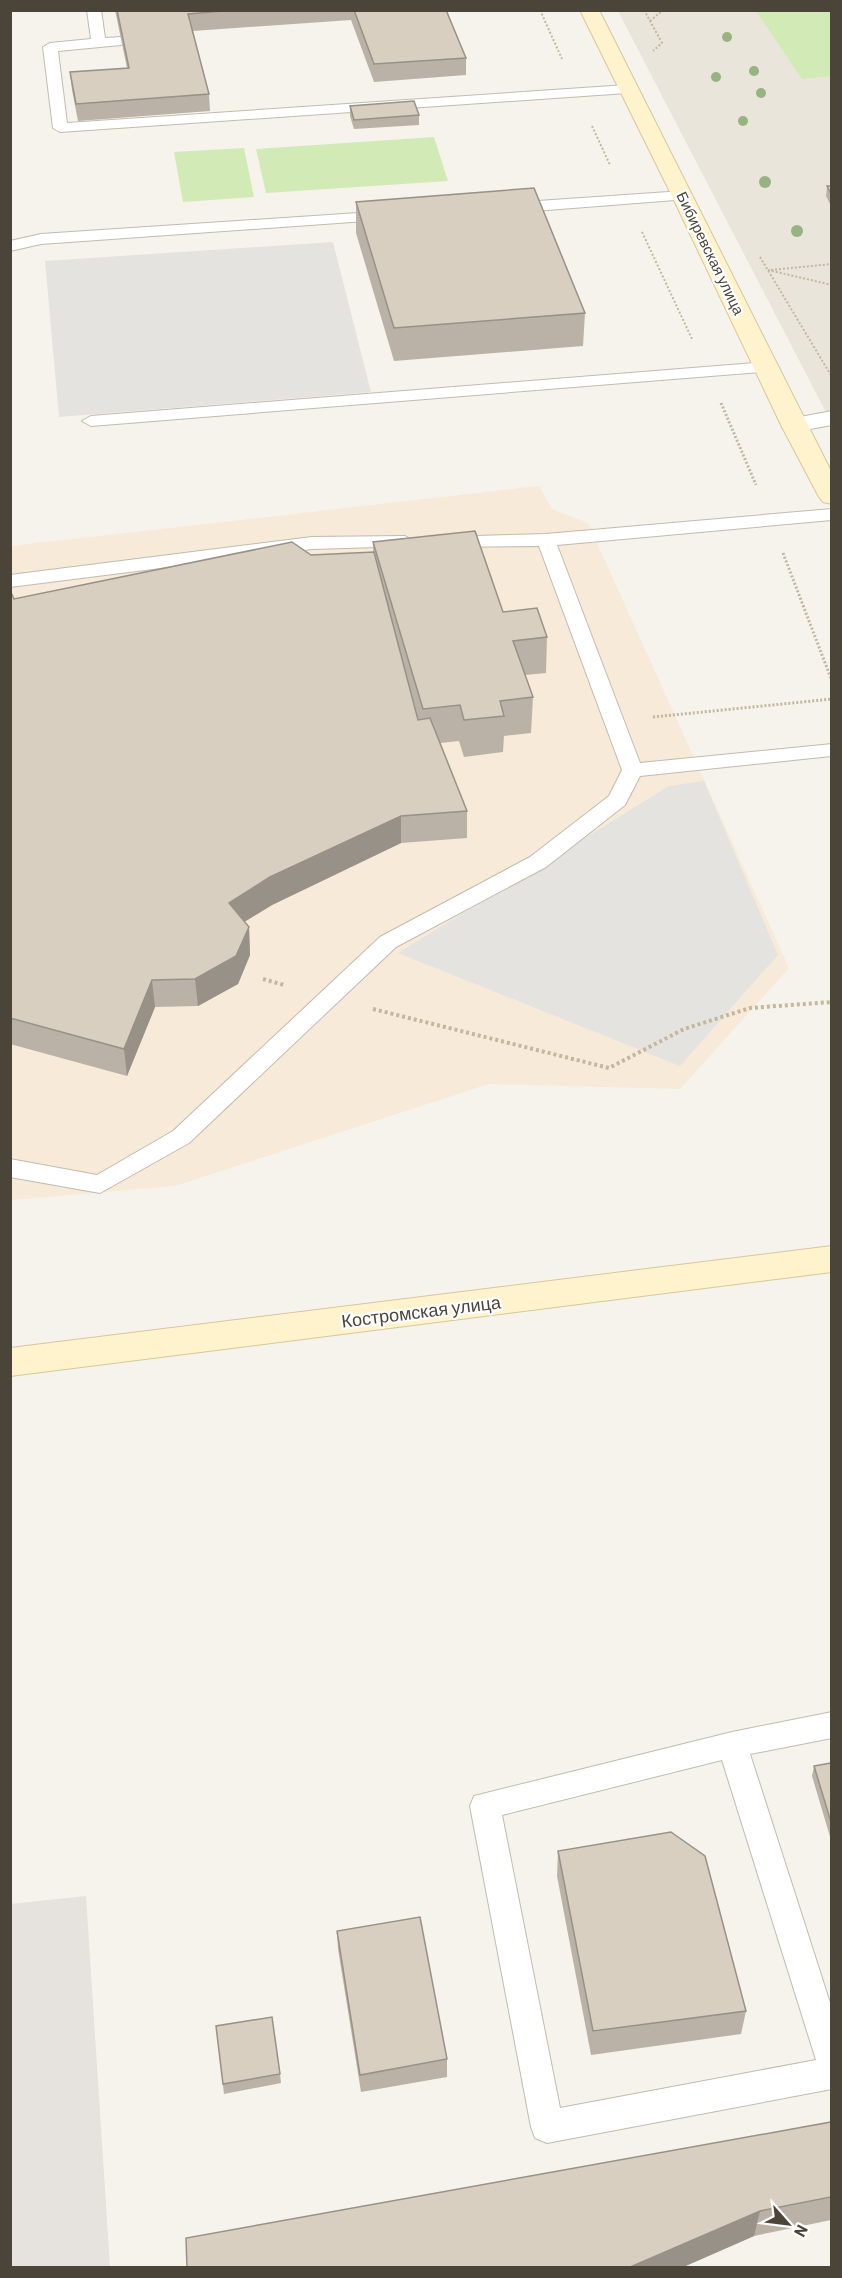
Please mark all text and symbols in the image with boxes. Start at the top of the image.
street label: Бибиревская улица [673,188,749,318]
street label: Костромская улица [340,1290,503,1332]
north arrow [758,2194,818,2254]
text: N [791,2222,813,2240]

